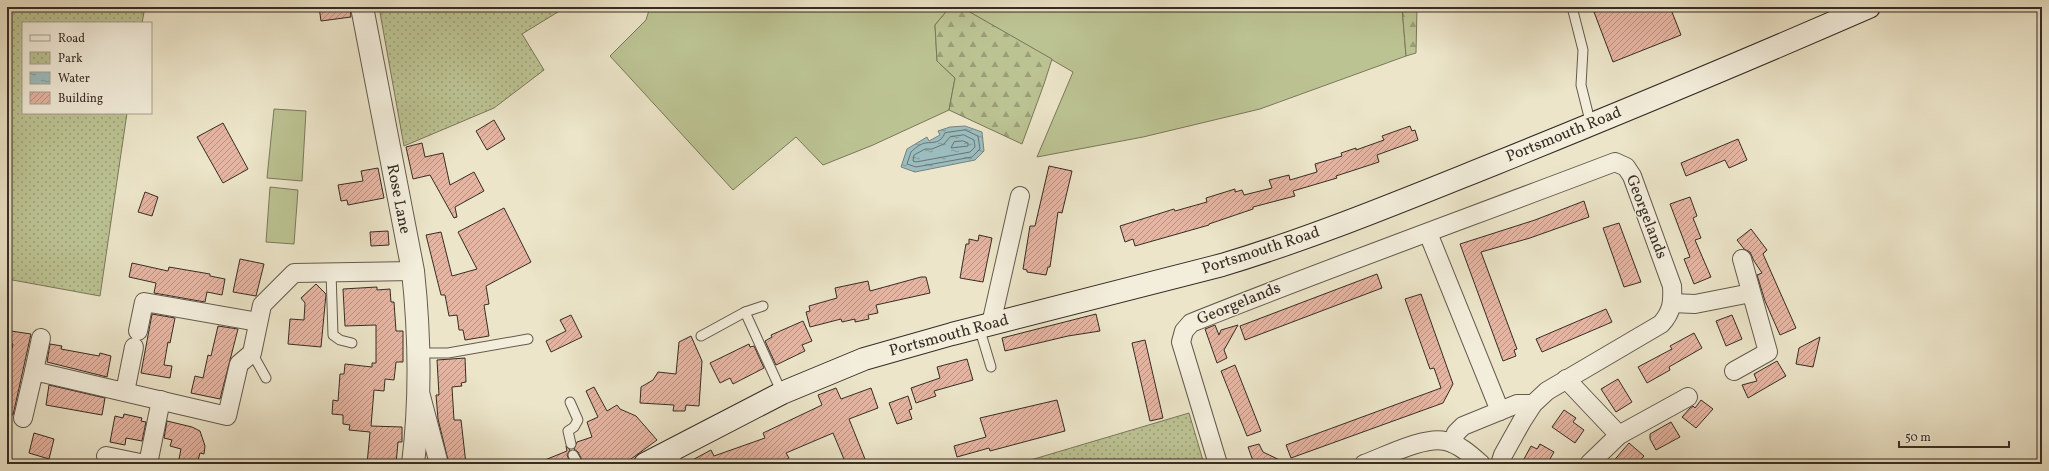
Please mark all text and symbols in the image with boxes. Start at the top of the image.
legend [22,22,152,114]
text: Road [58,31,85,47]
text: Park [58,51,83,67]
text: Water [58,71,90,87]
text: Building [58,91,103,107]
street label: Portsmouth Road [1503,102,1625,168]
street label: Rose Lane [380,162,416,236]
street label: Georgelands [1620,172,1672,262]
street label: Portsmouth Road [1199,222,1323,280]
street label: Georgelands [1194,277,1284,331]
street label: Portsmouth Road [887,309,1011,363]
scale bar [1899,423,2009,449]
text: 50 m [1905,430,1931,446]

